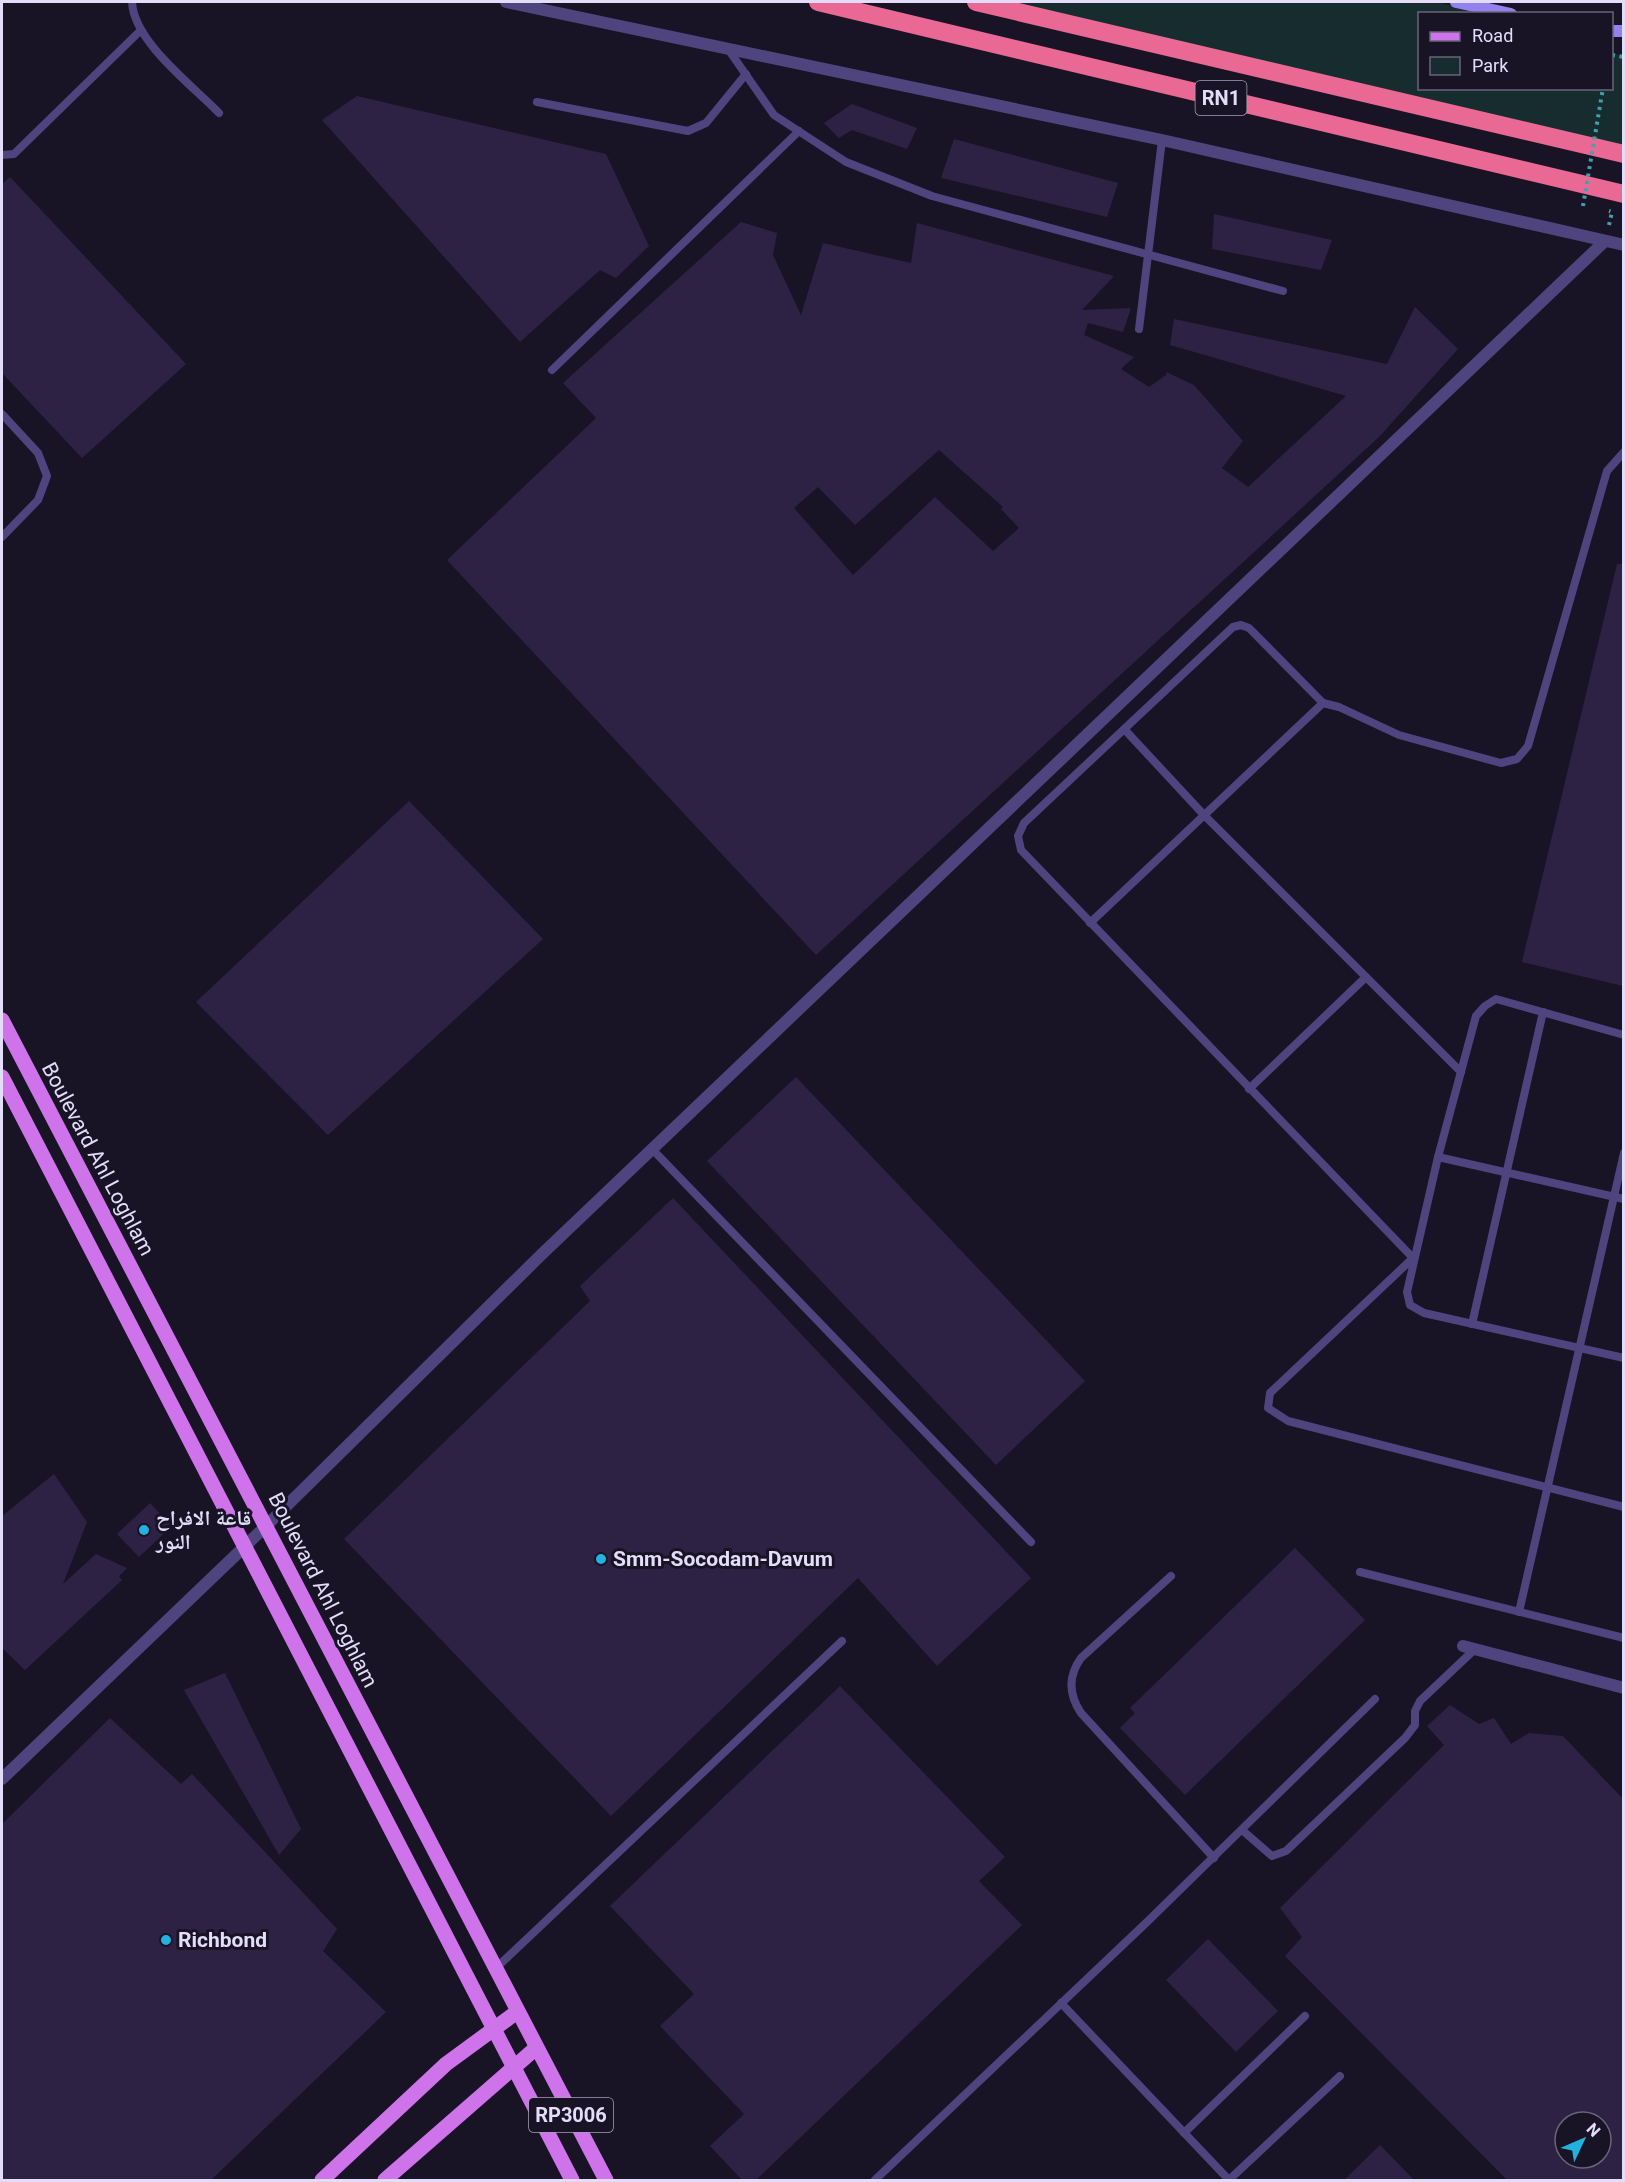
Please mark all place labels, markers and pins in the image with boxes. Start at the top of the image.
place label: قاعة الافراح النور [155,1506,251,1554]
marker: قاعة الافراح النور [137,1523,151,1537]
place label: Smm-Socodam-Davum [613,1547,833,1571]
marker: Smm-Socodam-Davum [594,1552,608,1566]
place label: Richbond [178,1928,267,1952]
marker: Richbond [159,1933,173,1947]

